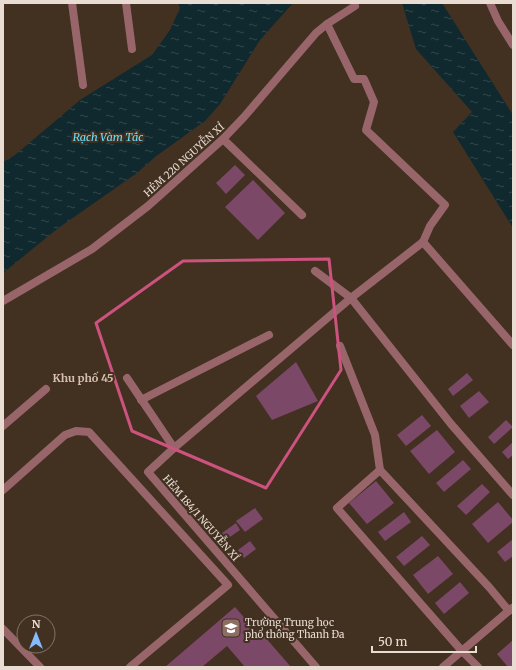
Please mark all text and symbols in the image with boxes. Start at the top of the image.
street label: HẺM 220 NGUYỄN XÍ [140,119,227,200]
water label: Rạch Vàm Tắc [73,130,143,144]
district label: Khu phố 45 [52,371,114,385]
street label: HẺM 184/1 NGUYỄN XÍ [160,471,244,564]
north arrow [16,614,56,654]
place label: Trường Trung học phổ thông Thanh Đa [245,616,345,641]
text: N [32,617,41,631]
school or university icon: Trường Trung học phổ thông Thanh Đa [220,617,242,639]
scale bar [372,628,476,654]
text: 50 m [378,634,407,649]

